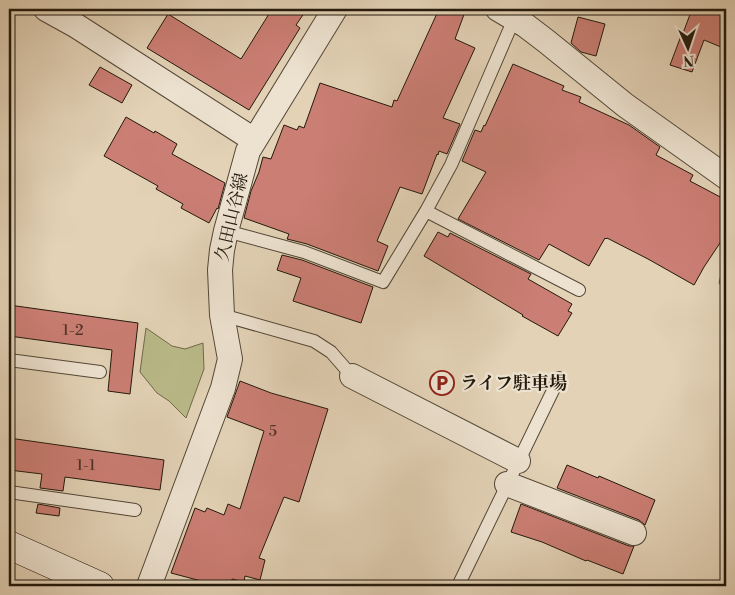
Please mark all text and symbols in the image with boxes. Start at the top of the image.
north arrow [662,22,712,72]
text: N [683,51,695,69]
street label: 久田山谷線 [211,171,253,263]
house number: 1-2 [63,321,83,340]
parking icon: ライフ駐車場 [429,370,455,396]
place label: ライフ駐車場 [460,372,567,395]
house number: 5 [269,422,277,441]
house number: 1-1 [77,456,96,475]

